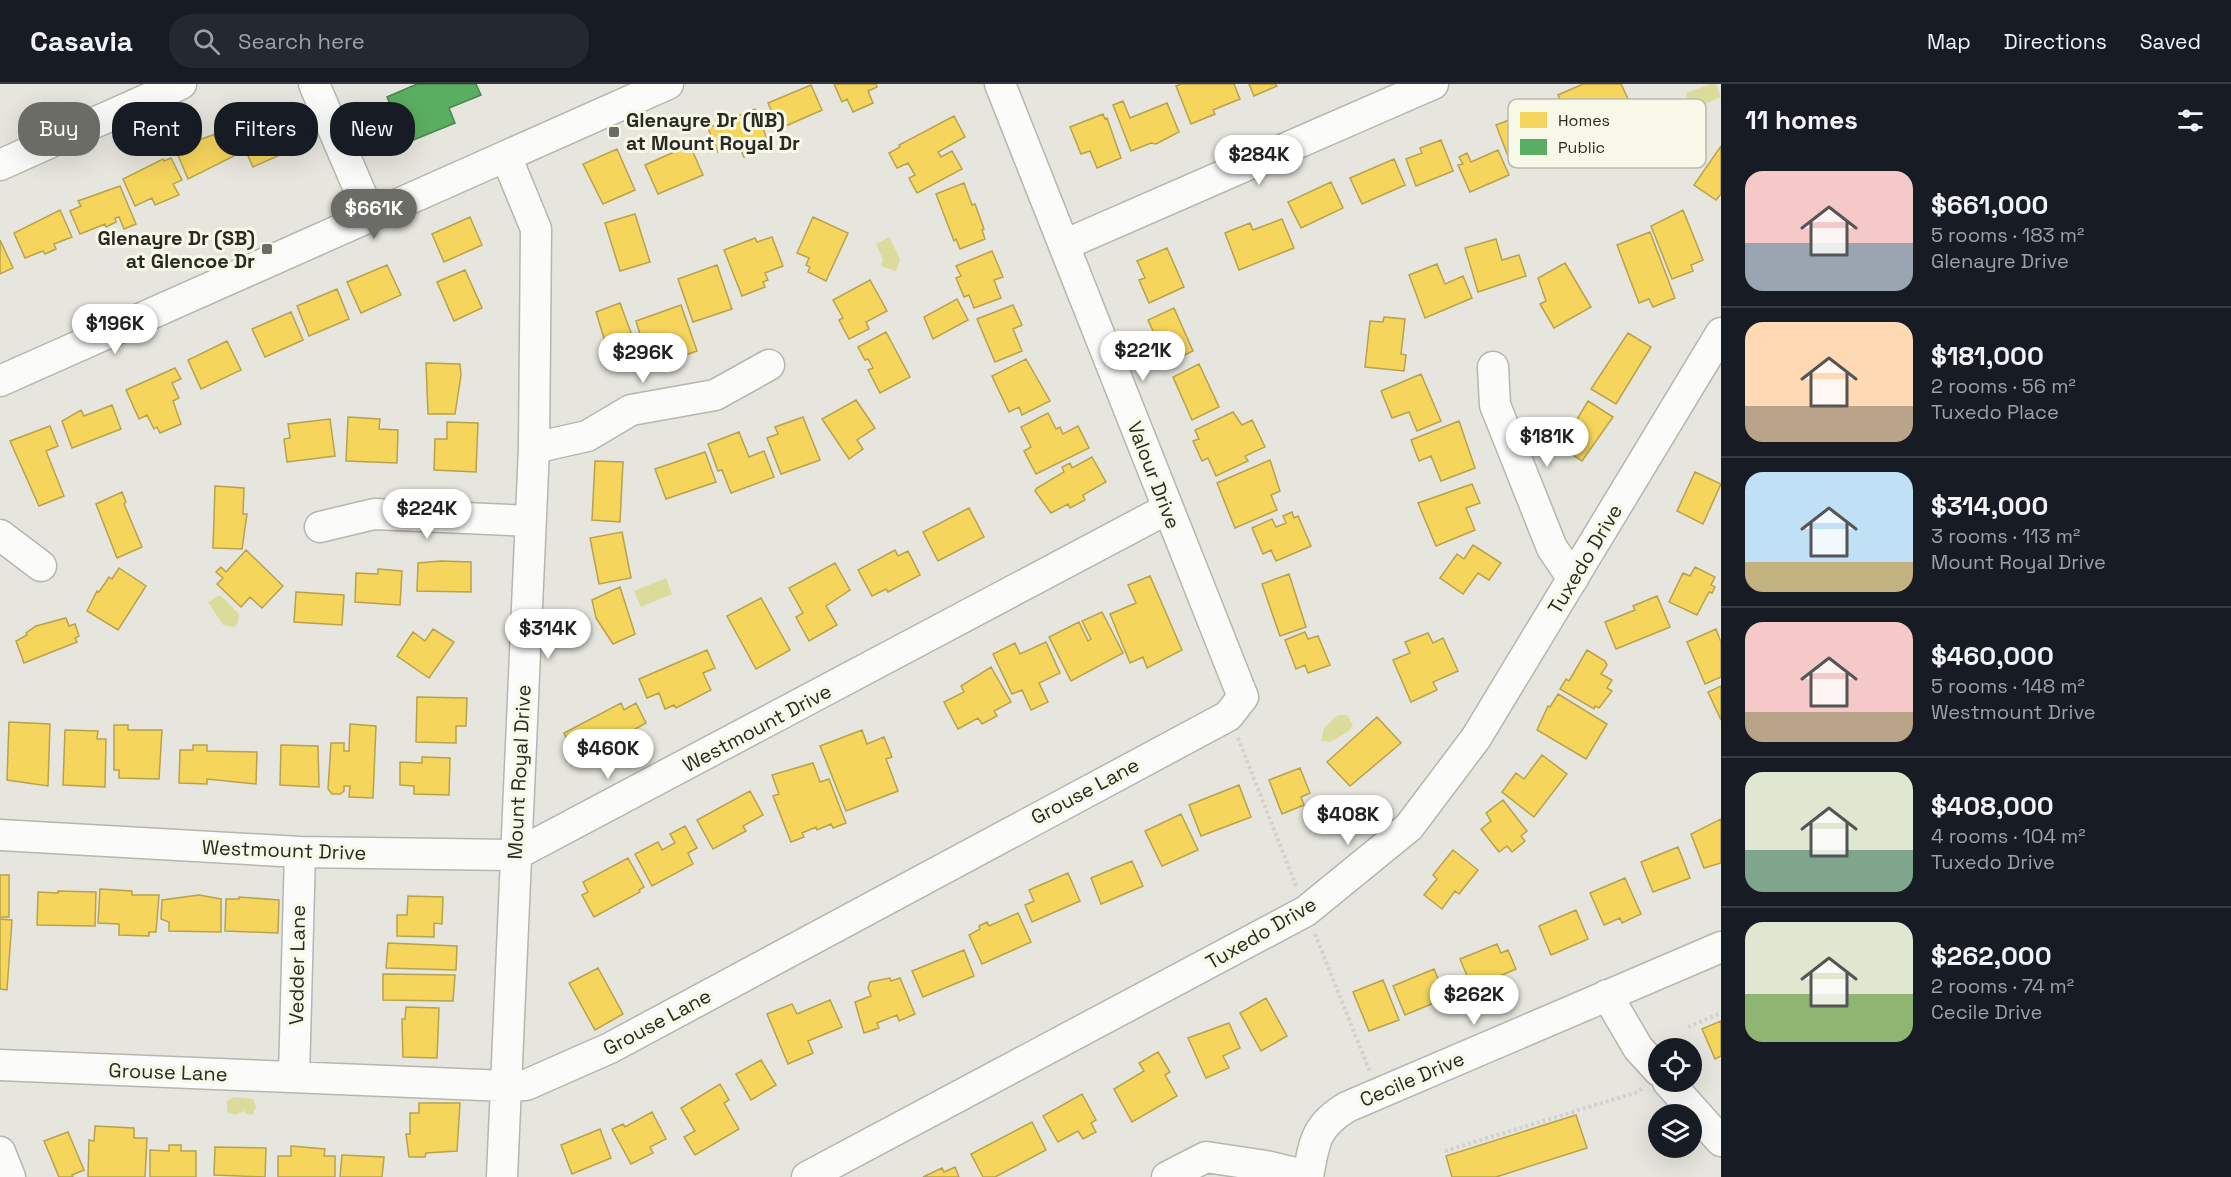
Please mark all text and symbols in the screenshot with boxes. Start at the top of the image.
search box [169,14,589,68]
text: Casavia [30,23,133,59]
icon: search [190,25,223,58]
text: Search here [238,27,365,55]
text: Map [1927,28,1971,55]
text: Directions [2004,28,2107,55]
text: Saved [2140,28,2201,55]
legend [1508,99,1706,168]
chip: Buy [18,102,100,156]
chip: Rent [112,102,202,156]
chip: Filters [214,102,318,156]
chip: New [330,102,415,156]
text: 11 homes [1745,103,1858,137]
icon: filters [2174,104,2207,137]
place label: Glenayre Dr (NB) at Mount Royal Dr [626,107,800,156]
text: Homes [1558,110,1610,131]
marker: Glenayre Dr (NB) at Mount Royal Dr [607,125,621,139]
pin: $284K [1217,135,1301,186]
text: Public [1558,137,1605,158]
text: $284K [1228,141,1290,167]
text: $661,000 [1931,188,2048,222]
pin: $661K [332,189,416,240]
text: $661K [345,195,403,221]
icon: home [1793,195,1865,267]
text: 5 rooms · 183 m² [1931,222,2084,248]
place label: Glenayre Dr (SB) at Glencoe Dr [97,225,255,274]
marker: Glenayre Dr (SB) at Glencoe Dr [260,242,274,256]
text: Glenayre Drive [1931,248,2069,274]
pin: $196K [73,304,157,355]
text: $196K [86,310,144,336]
pin: $221K [1101,331,1185,382]
pin: $296K [601,333,685,384]
text: $221K [1114,337,1172,363]
text: $296K [612,339,674,365]
text: $181,000 [1931,339,2044,373]
icon: home [1793,346,1865,418]
text: 2 rooms · 56 m² [1931,373,2076,399]
text: Tuxedo Place [1931,399,2059,425]
street label: Valour Drive [1122,417,1186,533]
pin: $181K [1505,417,1589,468]
text: $181K [1520,423,1574,449]
pin: $224K [385,489,469,540]
text: $314,000 [1931,489,2048,523]
text: $224K [397,495,457,521]
icon: home [1793,496,1865,568]
street label: Tuxedo Drive [1542,499,1628,619]
text: 3 rooms · 113 m² [1931,523,2080,549]
text: Mount Royal Drive [1931,549,2106,575]
pin: $314K [506,609,590,660]
text: $314K [519,615,577,641]
text: $460,000 [1931,639,2054,673]
icon: home [1793,646,1865,718]
text: 5 rooms · 148 m² [1931,673,2085,699]
street label: Westmount Drive [678,678,836,778]
street label: Mount Royal Drive [501,684,537,860]
text: Westmount Drive [1931,699,2096,725]
pin: $460K [566,729,650,780]
text: $460K [577,735,639,761]
street label: Grouse Lane [1026,752,1144,830]
text: $408,000 [1931,789,2054,823]
pin: $408K [1306,795,1390,846]
icon: home [1793,796,1865,868]
text: $408K [1317,801,1379,827]
text: 4 rooms · 104 m² [1931,823,2086,849]
street label: Westmount Drive [201,834,367,866]
text: Tuxedo Drive [1931,849,2055,875]
street label: Tuxedo Drive [1201,891,1321,975]
street label: Vedder Lane [283,905,311,1025]
text: $262,000 [1931,939,2051,973]
icon: home [1793,946,1865,1018]
text: 2 rooms · 74 m² [1931,973,2074,999]
pin: $262K [1432,975,1516,1026]
text: $262K [1444,981,1504,1007]
street label: Grouse Lane [598,983,716,1061]
text: Cecile Drive [1931,999,2042,1025]
map controls [1648,1038,1702,1158]
button: locate [1648,1038,1702,1092]
street label: Cecile Drive [1356,1045,1468,1113]
street label: Grouse Lane [108,1057,228,1087]
button: layers [1648,1104,1702,1158]

